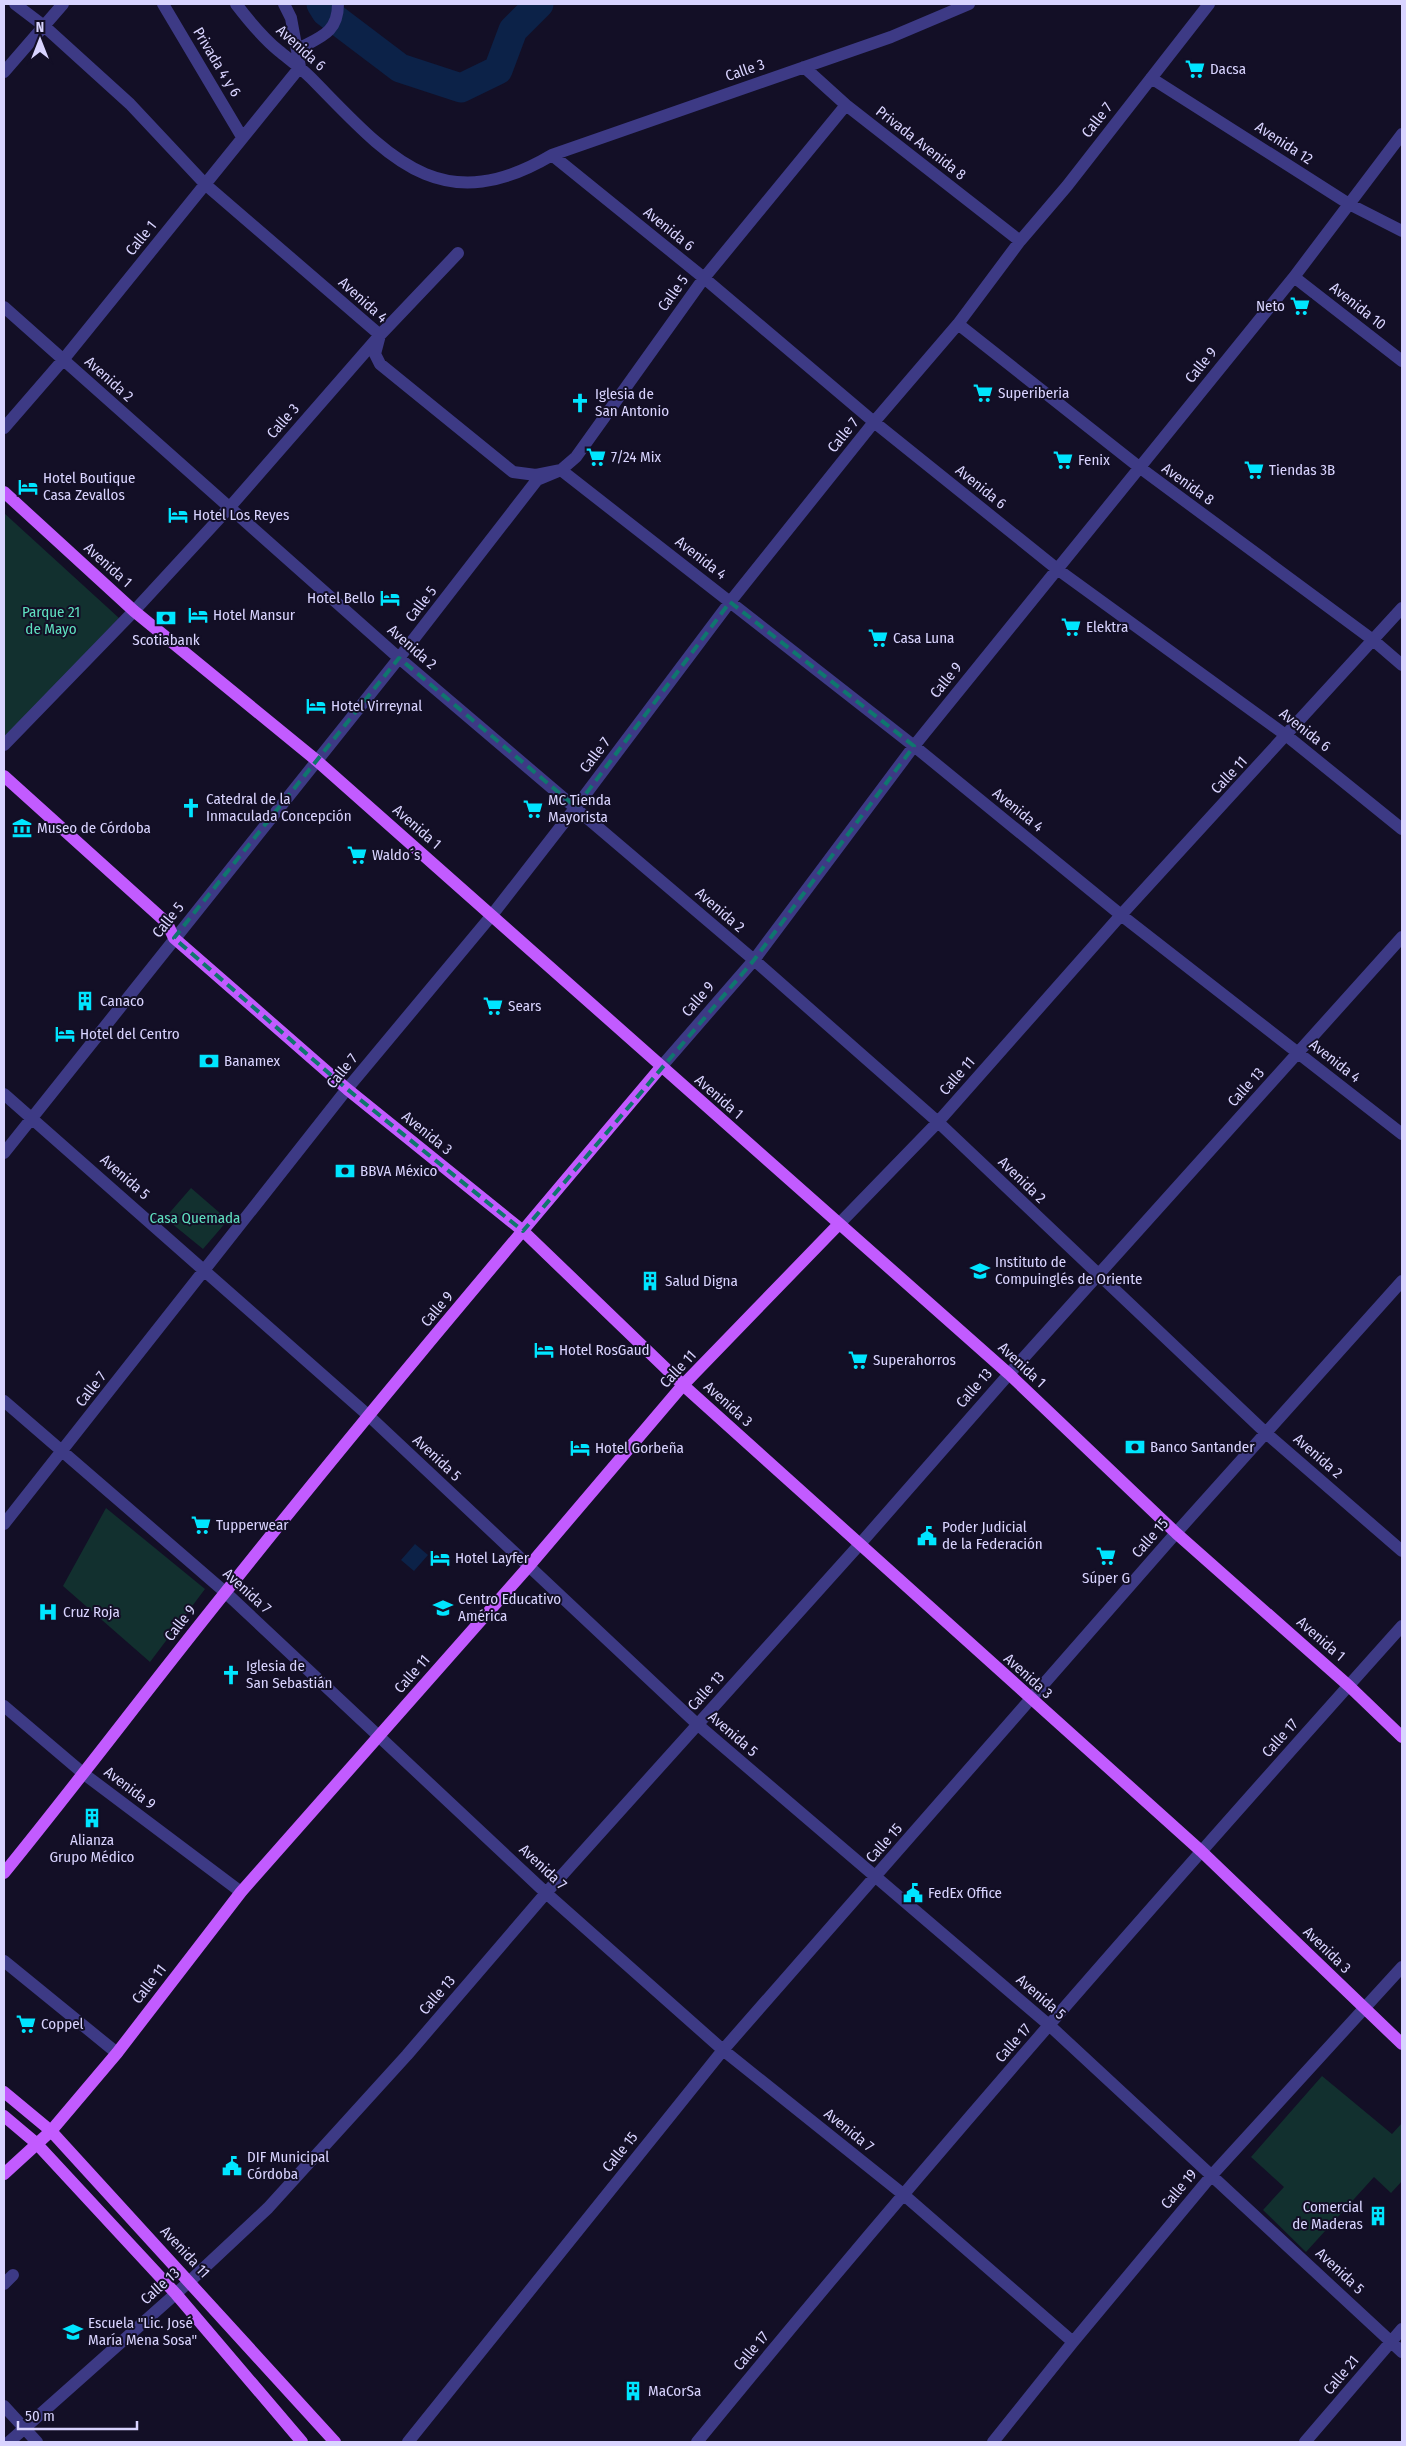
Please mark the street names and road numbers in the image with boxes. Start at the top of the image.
street label: Avenida 6 [273,21,329,75]
street label: Privada 4 y 6 [189,24,245,100]
street label: Calle 3 [723,55,767,85]
street label: Calle 7 [1078,99,1116,141]
street label: Privada Avenida 8 [872,102,970,184]
street label: Avenida 12 [1252,118,1316,168]
street label: Avenida 6 [640,203,698,255]
street label: Calle 1 [122,217,160,259]
street label: Calle 5 [654,271,692,315]
street label: Avenida 4 [335,273,391,327]
street label: Avenida 10 [1326,279,1390,333]
street label: Calle 9 [1181,344,1221,386]
street label: Avenida 2 [81,353,137,406]
street label: Calle 3 [263,400,303,442]
street label: Calle 7 [824,414,862,456]
street label: Avenida 8 [1158,459,1218,509]
street label: Avenida 6 [952,461,1010,513]
street label: Avenida 4 [672,533,730,583]
street label: Avenida 1 [80,539,136,591]
street label: Calle 5 [401,582,441,625]
street label: Avenida 2 [384,621,441,673]
street label: Calle 9 [926,659,966,701]
street label: Avenida 6 [1276,704,1334,756]
street label: Calle 7 [576,734,614,776]
street label: Calle 11 [1207,752,1251,798]
street label: Avenida 4 [989,784,1047,836]
street label: Avenida 1 [389,801,445,853]
street label: Avenida 2 [692,884,749,936]
street label: Calle 5 [148,899,188,941]
street label: Calle 9 [678,978,718,1020]
street label: Avenida 4 [1306,1036,1364,1086]
street label: Calle 7 [323,1050,361,1092]
street label: Calle 11 [935,1053,979,1099]
street label: Calle 13 [1224,1064,1268,1110]
street label: Avenida 1 [691,1071,747,1123]
street label: Avenida 3 [398,1107,456,1159]
street label: Avenida 5 [97,1151,153,1203]
street label: Avenida 2 [994,1153,1050,1207]
street label: Calle 9 [417,1288,457,1330]
street label: Avenida 1 [995,1339,1049,1391]
street label: Calle 11 [656,1346,700,1392]
street label: Calle 13 [952,1365,996,1411]
street label: Calle 7 [72,1368,110,1410]
street label: Avenida 3 [700,1377,756,1431]
street label: Avenida 2 [1290,1430,1347,1482]
street label: Avenida 5 [409,1431,465,1485]
street label: Calle 15 [1128,1515,1172,1561]
street label: Avenida 7 [219,1565,275,1617]
street label: Calle 9 [160,1601,200,1645]
street label: Avenida 1 [1293,1613,1349,1665]
street label: Avenida 3 [1000,1649,1056,1703]
street label: Calle 11 [390,1651,434,1697]
street label: Calle 13 [684,1668,728,1714]
street label: Avenida 5 [705,1708,761,1760]
street label: Calle 17 [1258,1715,1302,1761]
street label: Avenida 9 [101,1763,159,1813]
street label: Calle 15 [862,1820,906,1866]
street label: Avenida 7 [515,1840,571,1894]
street label: Avenida 3 [1299,1923,1355,1977]
street label: Calle 11 [128,1961,170,2007]
street label: Avenida 5 [1013,1971,1069,2023]
street label: Calle 13 [415,1972,459,2018]
street label: Calle 17 [991,2020,1035,2066]
street label: Avenida 7 [821,2105,877,2155]
street label: Calle 15 [598,2128,642,2176]
street label: Calle 19 [1157,2165,1201,2213]
street label: Avenida 11 [157,2222,213,2282]
street label: Avenida 5 [1312,2244,1368,2298]
street label: Calle 13 [137,2264,183,2308]
street label: Calle 17 [730,2328,772,2374]
street label: Calle 21 [1319,2352,1363,2398]

